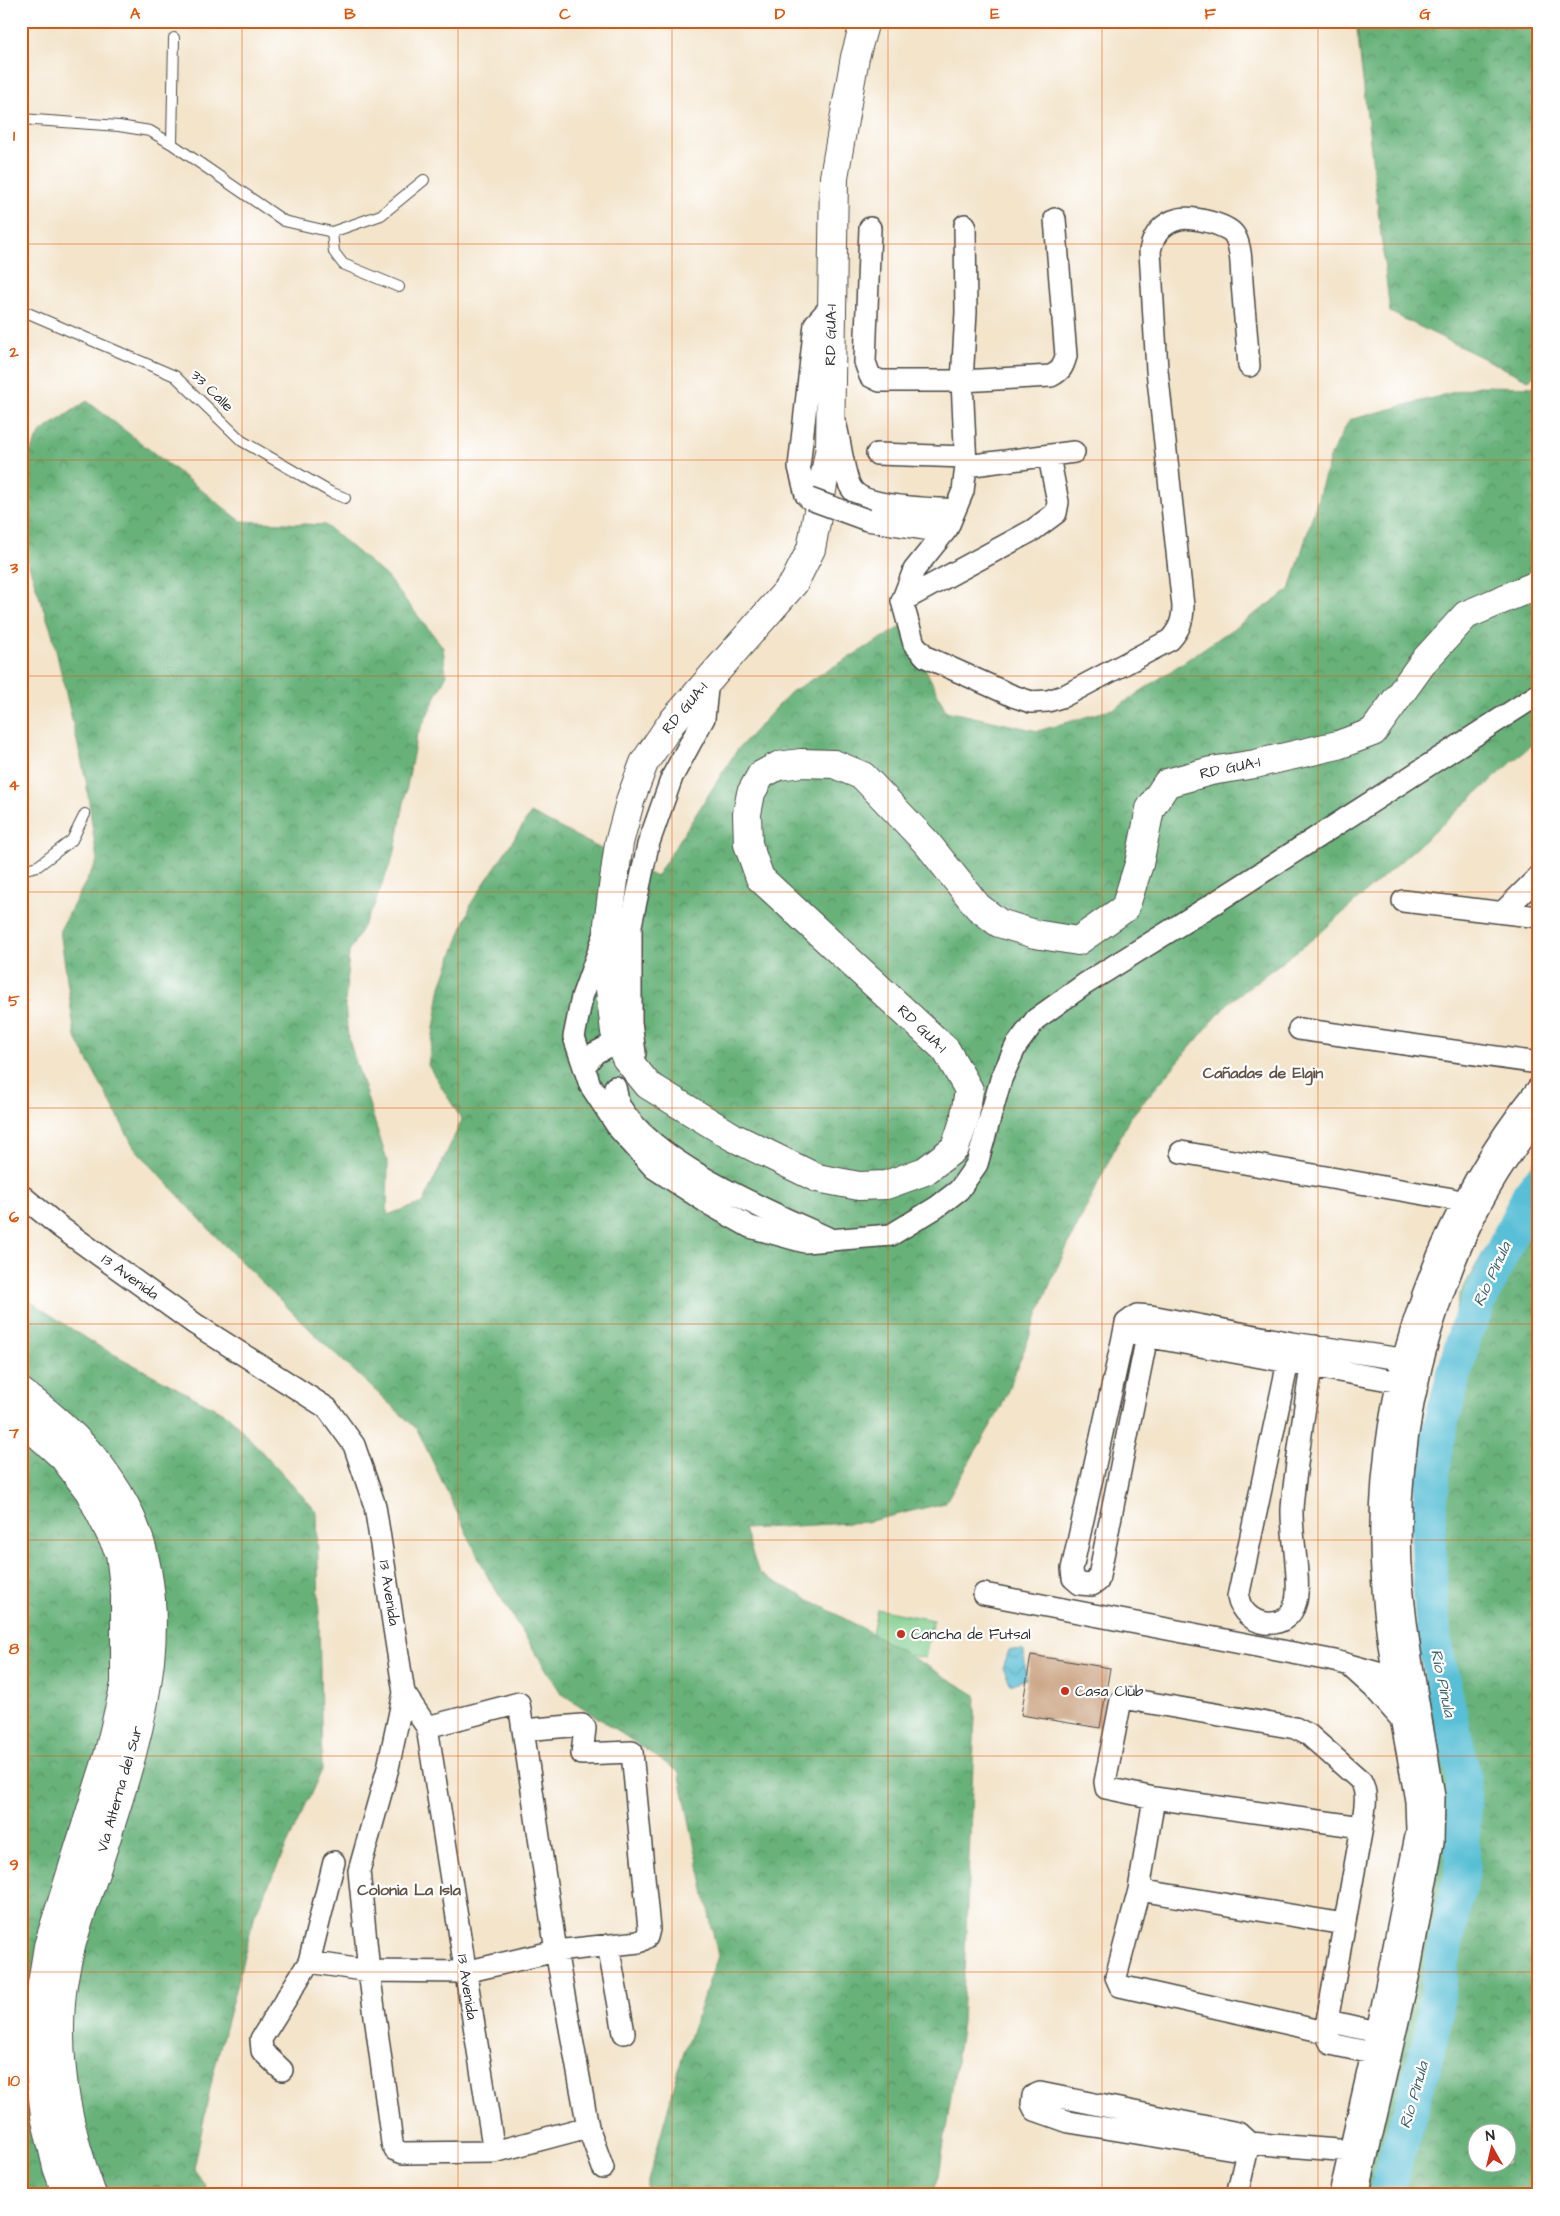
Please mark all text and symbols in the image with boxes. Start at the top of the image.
text: A [130,3,141,25]
text: B [344,3,356,25]
text: C [559,3,571,25]
text: D [775,3,786,25]
text: E [990,3,1000,25]
text: F [1204,3,1216,25]
text: G [1419,3,1431,25]
text: 1 [13,125,16,147]
street label: RD GUA-1 [820,304,842,366]
text: 2 [8,341,19,363]
street label: 33 Calle [186,365,238,417]
text: 3 [9,557,19,579]
street label: RD GUA-1 [657,678,713,738]
street label: RD GUA-1 [1198,751,1262,785]
text: 4 [9,774,20,796]
text: 5 [8,990,20,1012]
street label: RD GUA-1 [893,1000,951,1058]
district label: Cañadas de Elgin [1203,1062,1323,1086]
text: 6 [9,1206,19,1228]
water label: Río Pinula [1468,1237,1517,1310]
street label: 13 Avenida [97,1249,163,1305]
text: 7 [8,1422,19,1444]
street label: 13 Avenida [373,1559,405,1628]
place label: Cancha de Futsal [911,1624,1031,1645]
marker: Cancha de Futsal [895,1628,907,1640]
text: 8 [9,1638,20,1660]
water label: Río Pinula [1425,1647,1461,1720]
place label: Casa Club [1075,1681,1144,1702]
marker: Casa Club [1059,1685,1071,1697]
street label: Vía Alterna del Sur [92,1723,148,1855]
text: 9 [9,1854,19,1876]
district label: Colonia La Isla [357,1879,462,1901]
street label: 13 Avenida [451,1953,483,2022]
water label: Río Pinula [1394,2058,1434,2131]
text: 10 [8,2070,20,2092]
north arrow [1468,2124,1518,2174]
text: N [1485,2126,1496,2147]

